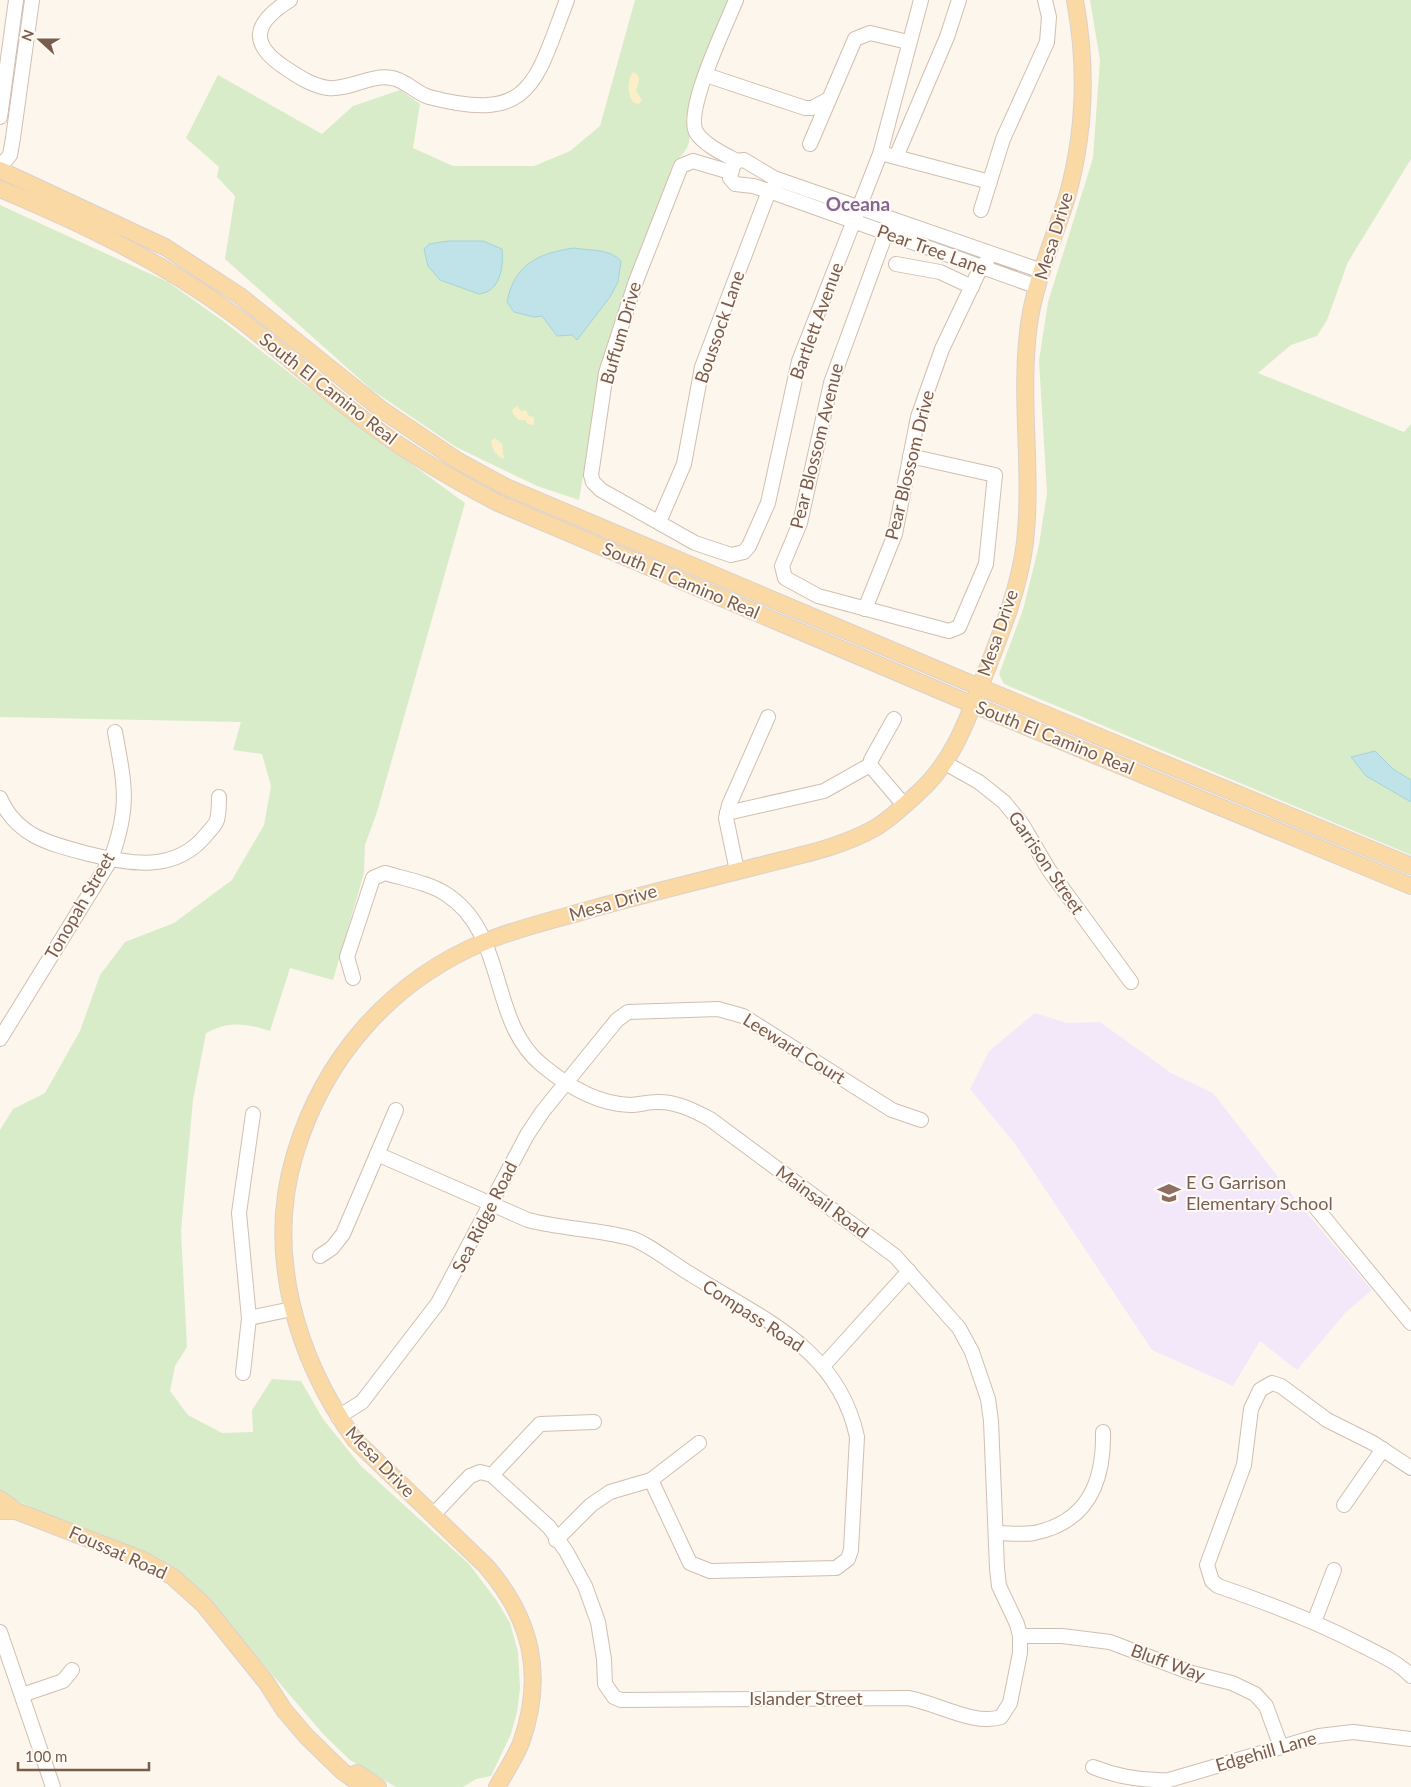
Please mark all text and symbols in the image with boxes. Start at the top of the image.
north arrow [15,15,65,65]
text: N [18,27,37,43]
street label: Mesa Drive [1029,189,1077,282]
district label: Oceana [826,192,890,215]
street label: Pear Tree Lane [874,219,990,279]
street label: Bartlett Avenue [785,259,847,382]
street label: Boussock Lane [690,267,749,386]
street label: Buffum Drive [595,279,645,387]
street label: South El Camino Real [255,328,402,449]
street label: Pear Blossom Avenue [785,361,847,531]
street label: Pear Blossom Drive [880,388,938,542]
street label: South El Camino Real [600,537,763,623]
street label: Mesa Drive [972,586,1022,679]
street label: South El Camino Real [973,695,1138,779]
street label: Garrison Street [1004,807,1090,919]
street label: Tonopah Street [40,848,119,963]
street label: Mesa Drive [566,879,659,925]
street label: Leeward Court [739,1008,850,1089]
street label: Sea Ridge Road [447,1157,522,1276]
street label: Mainsail Road [772,1160,873,1242]
place label: E G Garrison Elementary School [1186,1171,1333,1214]
school or university icon: E G Garrison Elementary School [1156,1180,1182,1206]
street label: Compass Road [699,1274,808,1356]
street label: Mesa Drive [341,1421,420,1501]
street label: Foussat Road [66,1521,171,1583]
street label: Bluff Way [1128,1638,1209,1686]
street label: Islander Street [749,1687,863,1709]
street label: Edgehill Lane [1213,1726,1319,1776]
scale bar [18,1740,149,1772]
text: 100 m [25,1747,67,1765]

